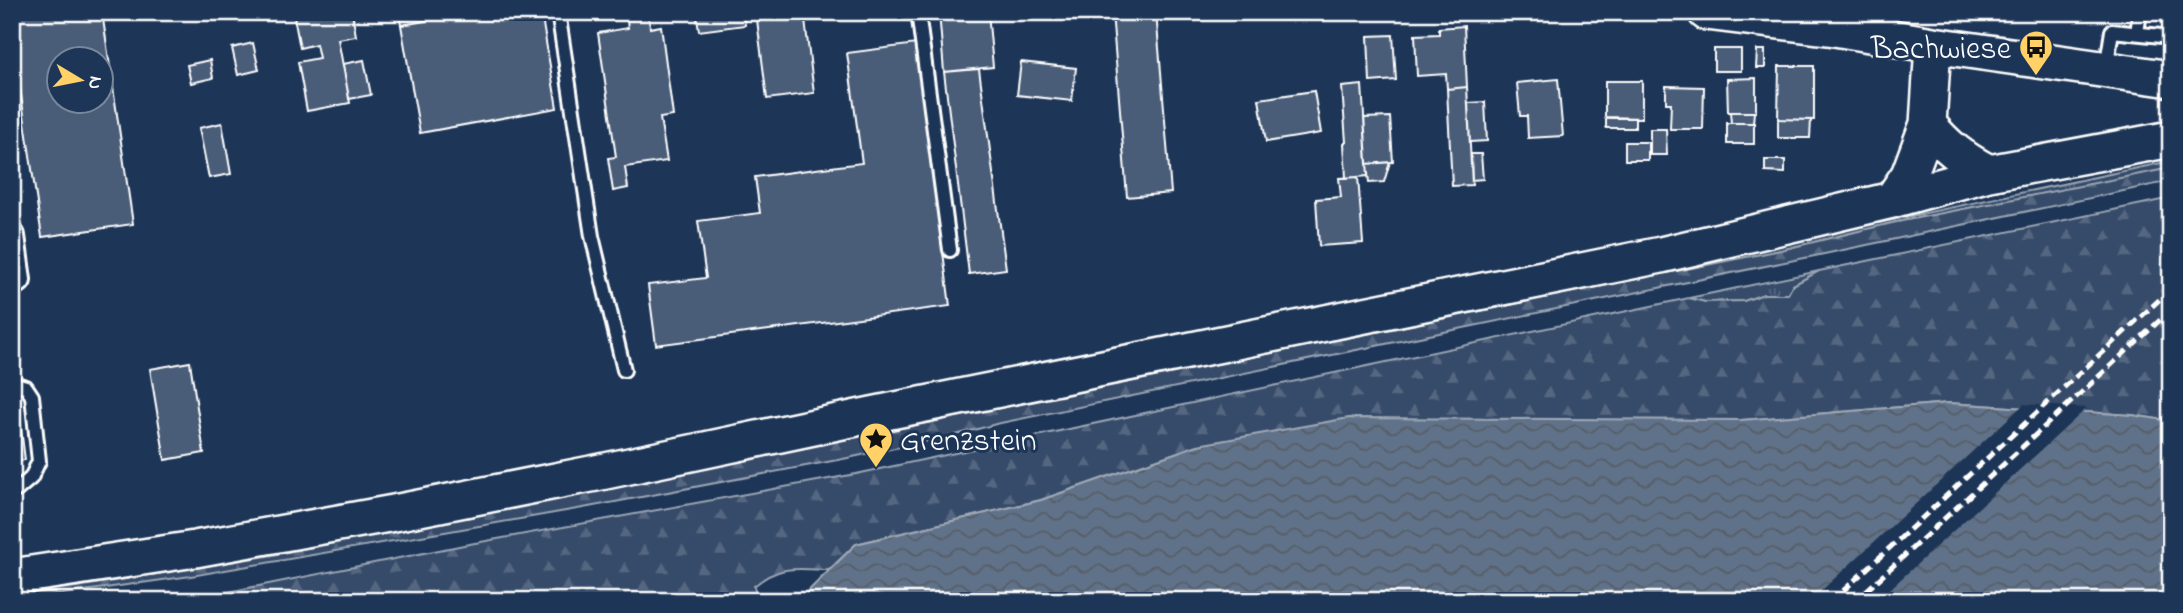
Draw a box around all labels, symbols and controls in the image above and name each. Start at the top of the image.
place label: Bachwiese [1870,27,2012,74]
bus stop icon: Bachwiese [2017,28,2055,77]
north arrow [46,46,116,116]
text: N [80,74,109,91]
place label: Grenzstein [900,419,1036,466]
place icon: Grenzstein [857,420,895,469]

